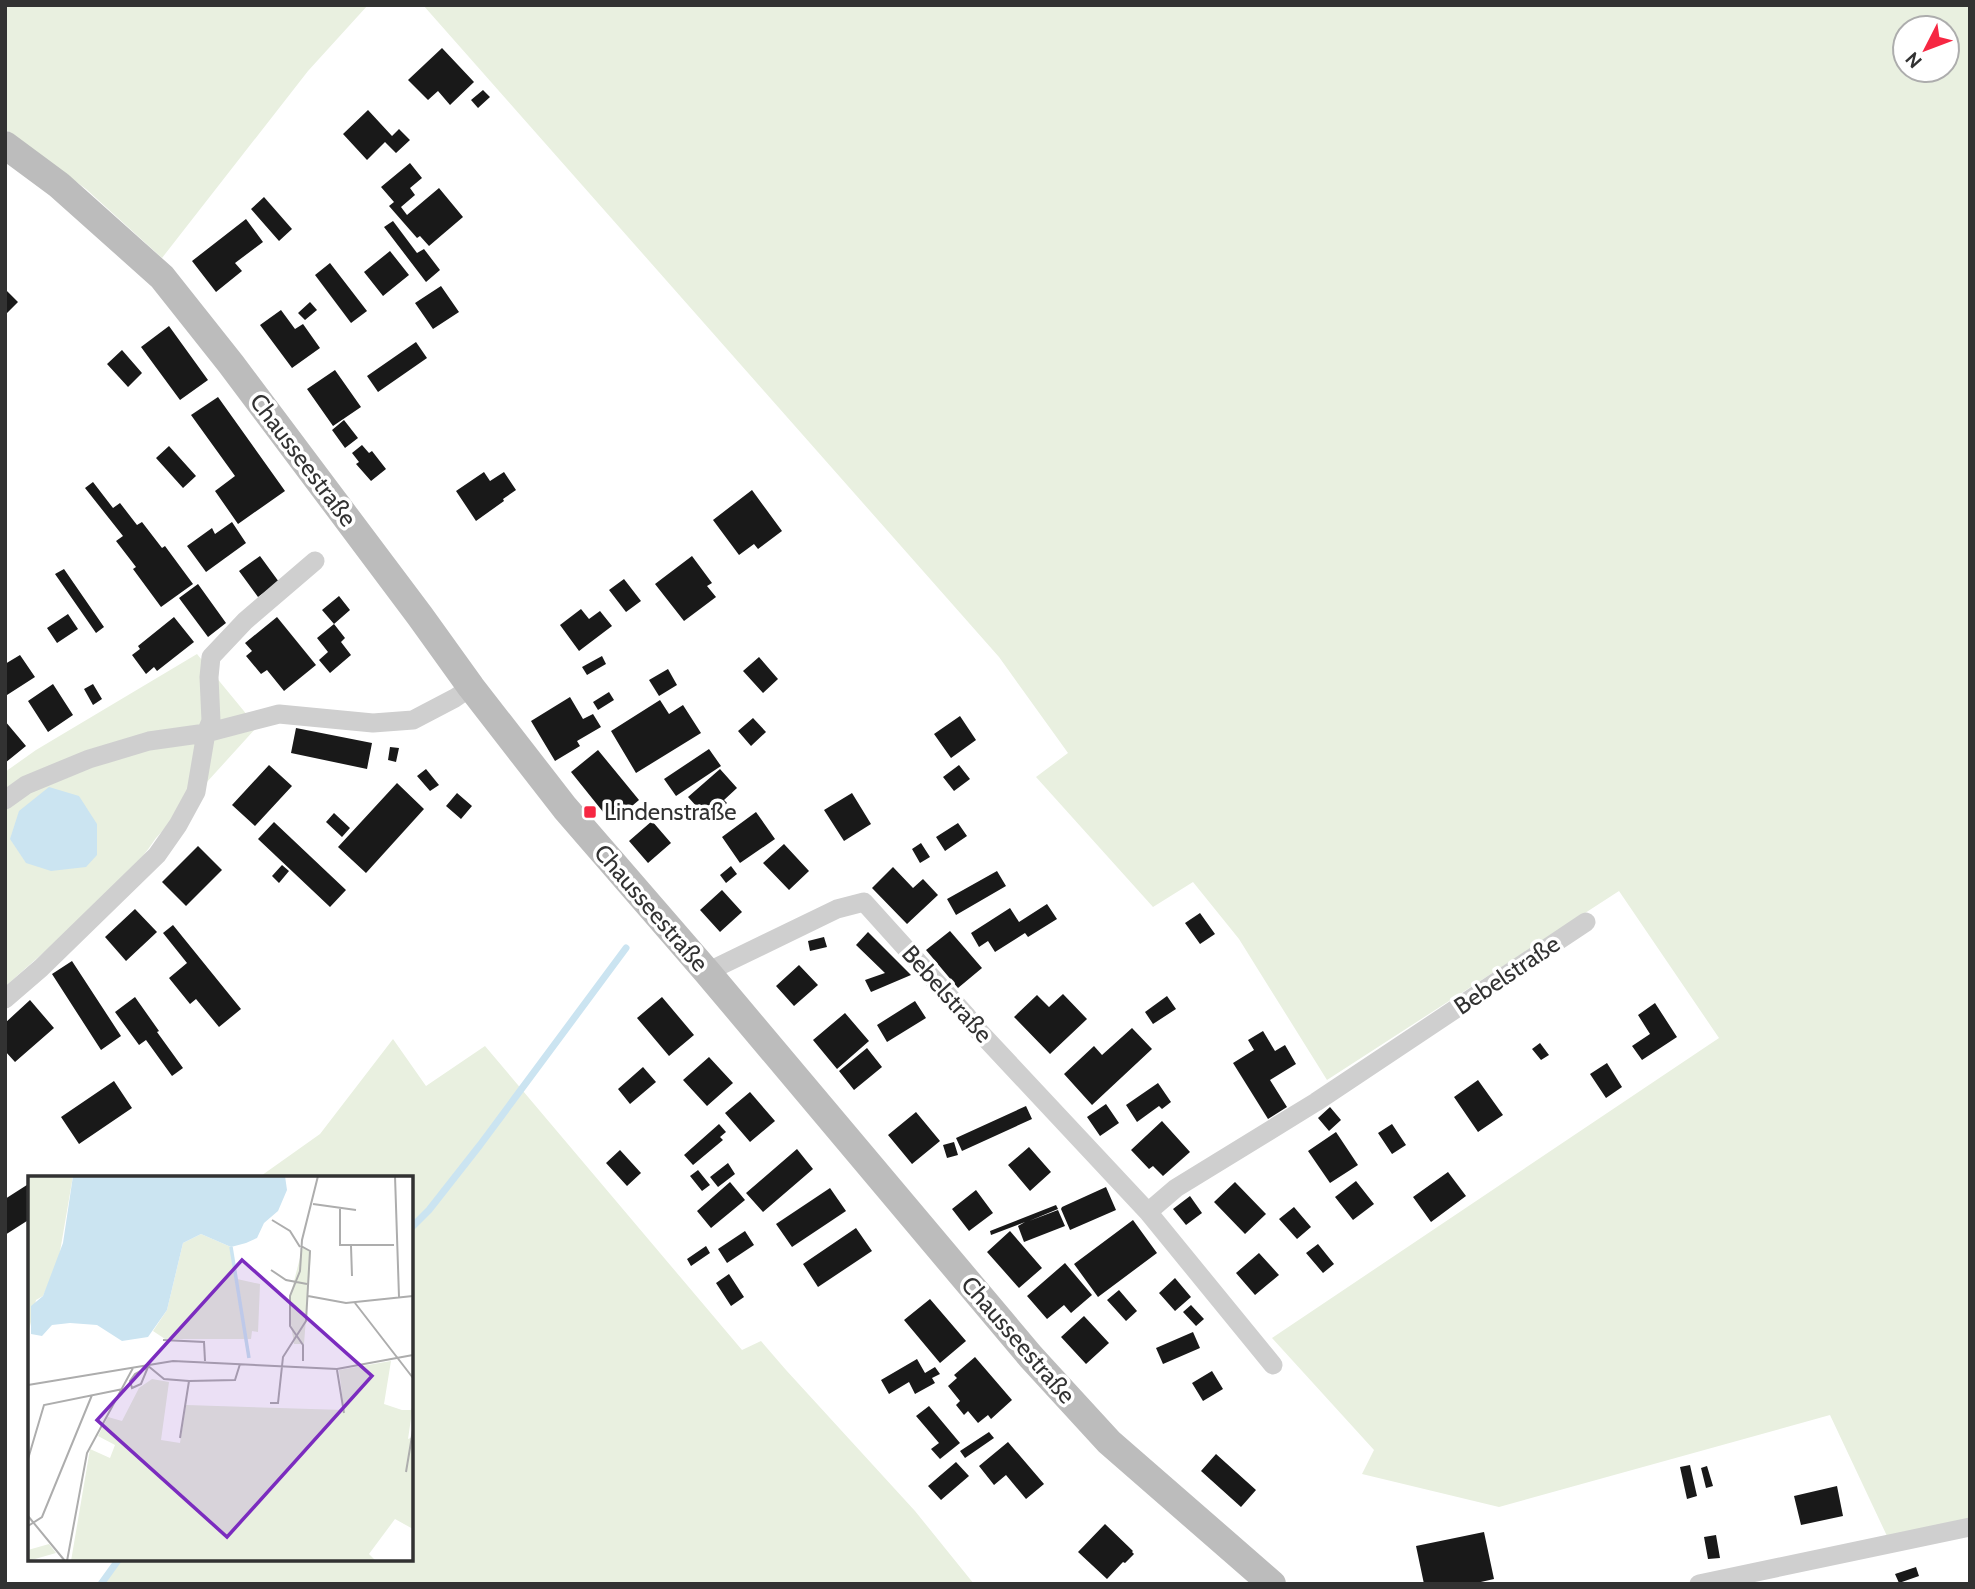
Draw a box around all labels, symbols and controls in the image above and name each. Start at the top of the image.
north arrow [1891,14,1961,84]
text: N [1901,47,1927,73]
street label: Chausseestraße [244,387,363,532]
place label: Lindenstraße [604,797,737,826]
marker: Lindenstraße [582,804,598,820]
street label: Chausseestraße [588,838,715,977]
street label: Bebelstraße [1449,929,1565,1020]
street label: Bebelstraße [896,939,999,1048]
inset map [28,1176,413,1561]
street label: Chausseestraße [955,1270,1082,1409]

